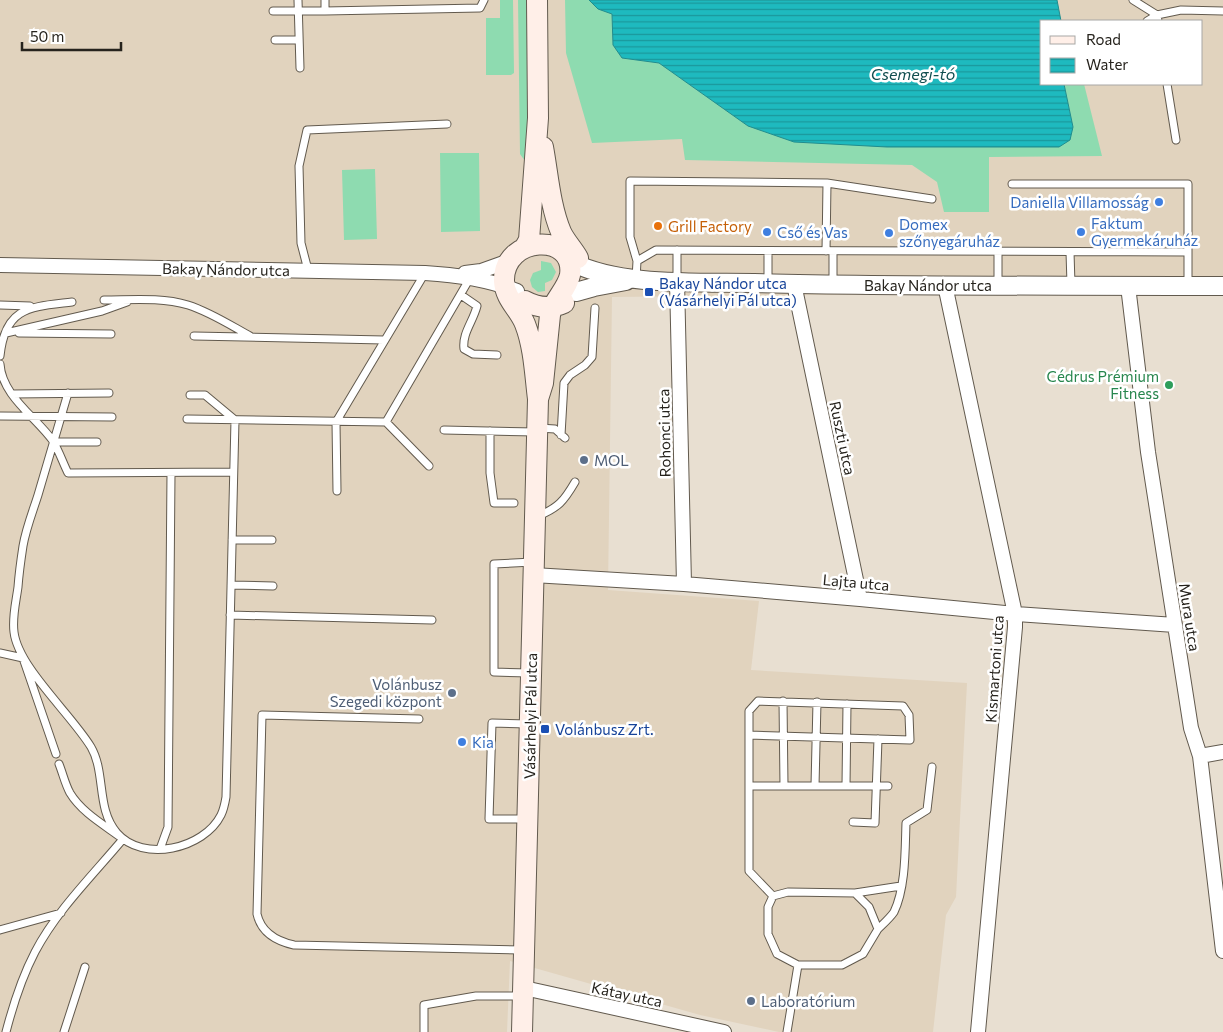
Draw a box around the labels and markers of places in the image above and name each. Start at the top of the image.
place label: Daniella Villamosság [1010,193,1149,211]
marker: Daniella Villamosság [1153,196,1165,208]
place label: Faktum Gyermekáruház [1091,214,1198,249]
place label: Domex szőnyegáruház [899,215,1000,250]
place label: Grill Factory [668,217,752,235]
marker: Grill Factory [652,220,664,232]
place label: Cső és Vas [777,223,848,241]
marker: Cső és Vas [761,226,773,238]
marker: Faktum Gyermekáruház [1075,226,1087,238]
marker: Domex szőnyegáruház [883,227,895,239]
place label: Bakay Nándor utca (Vásárhelyi Pál utca) [659,274,797,309]
marker: Bakay Nándor utca (Vásárhelyi Pál utca) [643,286,655,298]
place label: Cédrus Prémium Fitness [1047,367,1159,402]
marker: Cédrus Prémium Fitness [1163,379,1175,391]
place label: MOL [594,451,629,469]
marker: MOL [578,454,590,466]
place label: Volánbusz Szegedi központ [330,675,442,710]
marker: Volánbusz Szegedi központ [446,687,458,699]
place label: Volánbusz Zrt. [555,720,654,738]
marker: Volánbusz Zrt. [539,723,551,735]
place label: Kia [472,733,494,751]
marker: Kia [456,736,468,748]
place label: Laboratórium [761,992,855,1010]
marker: Laboratórium [745,995,757,1007]

